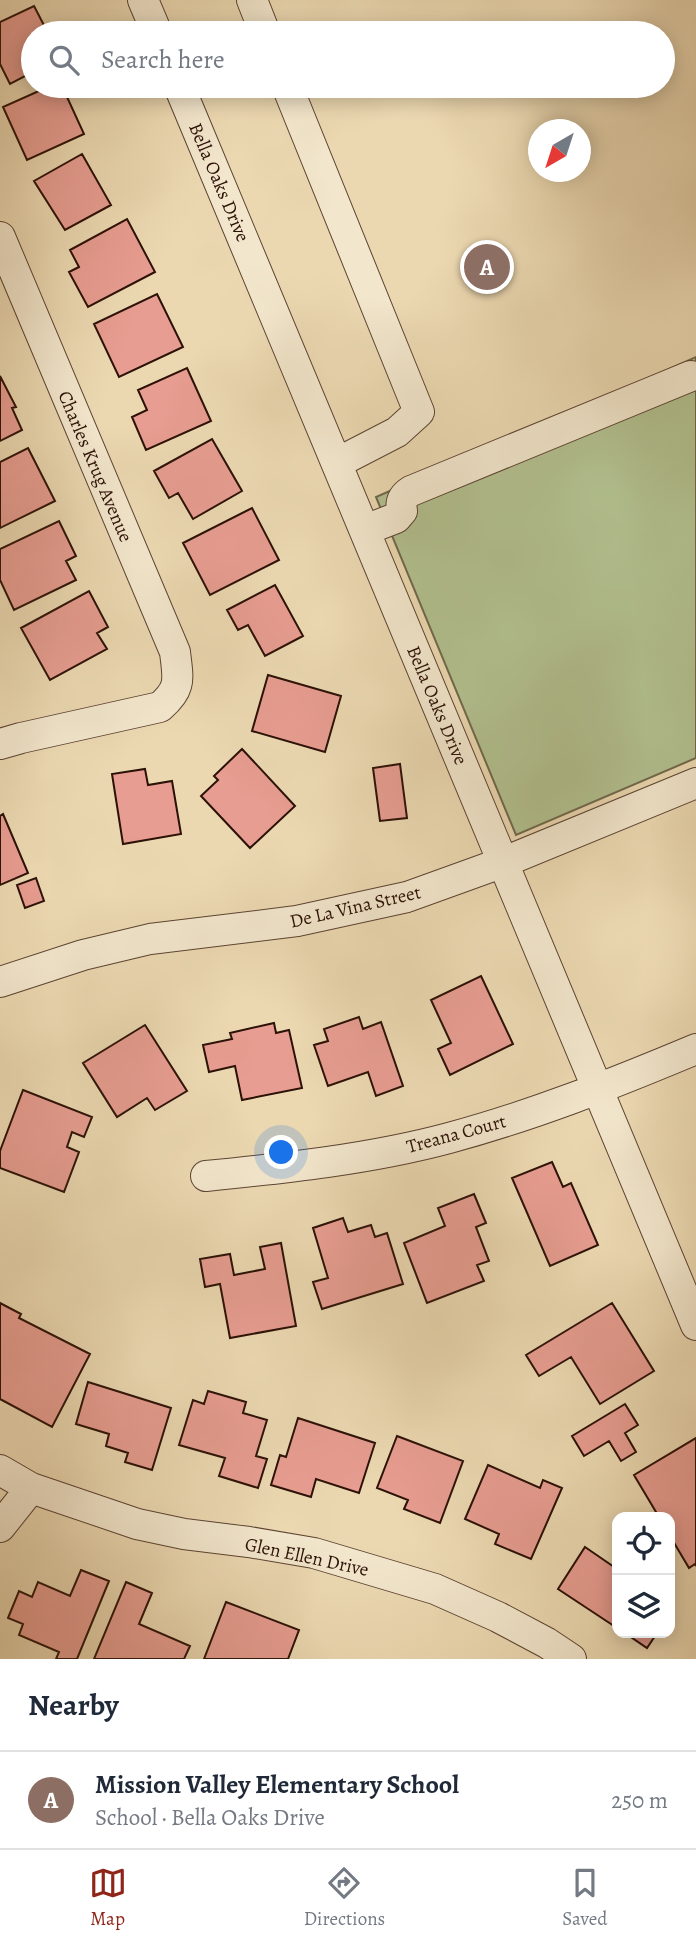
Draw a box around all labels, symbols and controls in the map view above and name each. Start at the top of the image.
search box [21,21,675,98]
icon: search [45,41,83,79]
text: Search here [101,42,225,77]
street label: Bella Oaks Drive [182,119,256,246]
north arrow [528,119,591,182]
pin: A [464,241,510,293]
street label: Charles Krug Avenue [51,387,139,546]
street label: Bella Oaks Drive [400,642,474,769]
street label: De La Vina Street [287,879,423,935]
street label: Treana Court [404,1108,509,1160]
your location [264,1135,298,1169]
map controls [612,1512,675,1638]
button: locate [612,1512,675,1575]
street label: Glen Ellen Drive [243,1531,371,1583]
button: layers [612,1575,675,1638]
text: Nearby [28,1685,119,1725]
text: Mission Valley Elementary School [95,1767,459,1802]
text: A [44,1785,58,1816]
text: 250 m [611,1785,668,1816]
text: School · Bella Oaks Drive [95,1802,325,1833]
tab: Map [89,1864,127,1932]
tab: Directions [304,1864,385,1932]
tab: Saved [562,1864,607,1932]

